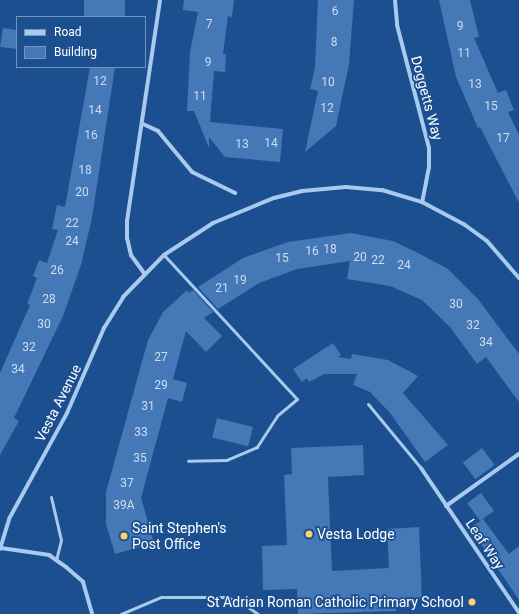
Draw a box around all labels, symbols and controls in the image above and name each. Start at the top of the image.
house number: 6 [332,5,338,19]
legend [16,16,146,68]
house number: 7 [206,18,212,32]
house number: 9 [457,20,463,34]
text: Road [54,25,82,39]
house number: 8 [331,36,337,50]
text: Building [54,45,97,59]
house number: 11 [457,47,471,61]
street label: Doggetts Way [408,54,446,142]
house number: 9 [205,56,211,70]
house number: 12 [93,75,107,89]
house number: 10 [321,76,335,90]
house number: 13 [468,78,482,92]
house number: 11 [193,90,207,104]
house number: 15 [484,100,498,114]
house number: 12 [320,102,334,116]
house number: 14 [88,104,102,118]
house number: 16 [84,129,98,143]
house number: 17 [496,132,510,146]
house number: 14 [264,137,278,151]
house number: 13 [235,138,249,152]
house number: 18 [78,164,92,178]
house number: 20 [75,186,89,200]
house number: 22 [65,217,79,231]
house number: 24 [65,235,79,249]
house number: 18 [323,243,337,257]
house number: 16 [305,245,319,259]
house number: 20 [353,251,367,265]
house number: 15 [275,252,289,266]
house number: 22 [371,254,385,268]
house number: 24 [397,259,411,273]
house number: 26 [50,264,64,278]
house number: 19 [233,274,247,288]
house number: 21 [215,282,229,296]
house number: 28 [42,293,56,307]
house number: 30 [449,298,463,312]
house number: 30 [37,318,51,332]
house number: 32 [466,319,480,333]
house number: 34 [479,336,493,350]
house number: 32 [22,341,36,355]
house number: 27 [154,351,168,365]
street label: Vesta Avenue [31,361,85,445]
house number: 34 [11,363,25,377]
house number: 29 [154,379,168,393]
house number: 31 [141,400,155,414]
house number: 33 [134,426,148,440]
house number: 35 [133,452,147,466]
house number: 37 [120,477,134,491]
house number: 39A [113,499,135,513]
street label: Leaf Way [462,516,508,572]
place label: Saint Stephen's Post Office [132,520,227,552]
place label: Vesta Lodge [317,526,395,542]
marker: Vesta Lodge [304,529,314,539]
marker: Saint Stephen's Post Office [119,531,129,541]
place label: St Adrian Roman Catholic Primary School [207,594,464,610]
marker: St Adrian Roman Catholic Primary School [467,597,477,607]

